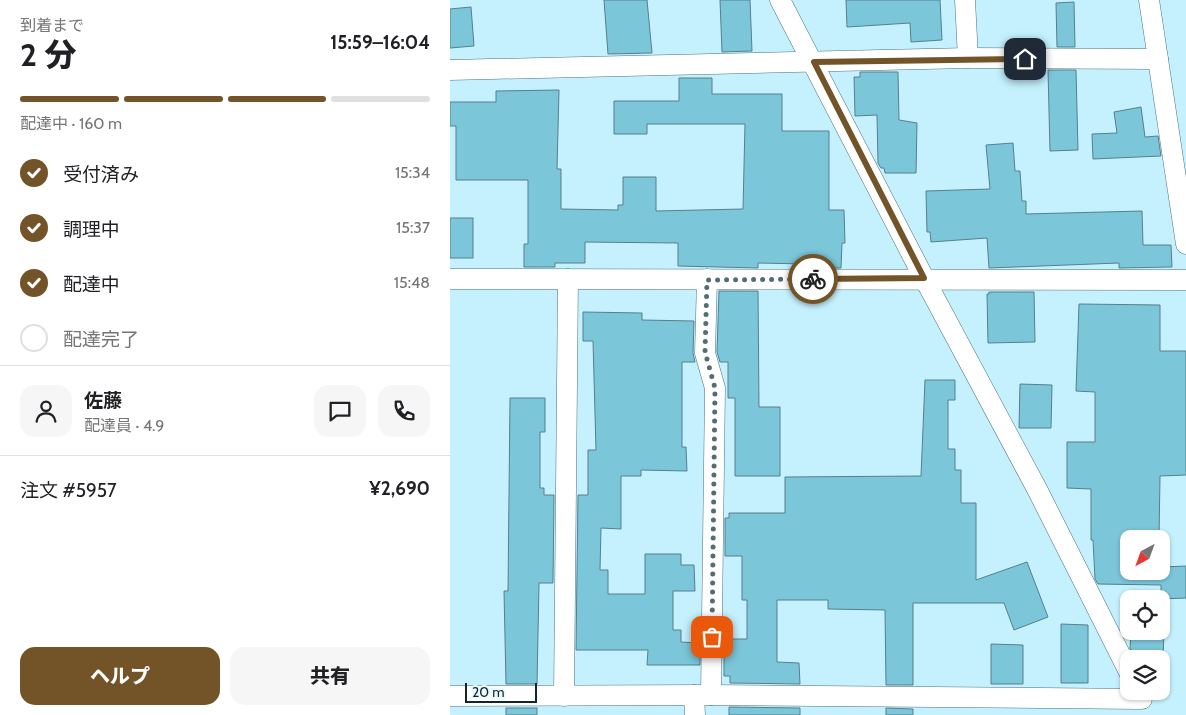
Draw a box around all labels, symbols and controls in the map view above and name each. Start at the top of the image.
text: 到着まで [20,16,84,35]
text: 15:59–16:04 [330,31,430,54]
text: 2 分 [20,35,76,74]
pin [1004,38,1046,80]
icon: home [1011,45,1039,73]
text: 配達中 · 160 m [20,114,122,133]
icon: check [20,159,48,187]
text: 受付済み [63,163,139,186]
text: 15:34 [395,163,430,182]
icon: check [20,214,48,242]
text: 調理中 [63,218,120,241]
text: 15:37 [396,218,430,237]
courier [788,254,838,304]
icon: bike [799,265,827,293]
icon: check [20,269,48,297]
text: 配達中 [63,273,120,296]
text: 15:48 [394,273,430,292]
text: 配達完了 [63,328,139,351]
button: person [20,385,72,437]
button: chat [314,385,366,437]
button: phone [378,385,430,437]
text: 佐藤 [84,389,122,412]
text: 配達員 · 4.9 [84,416,164,435]
text: ¥2,690 [369,477,430,500]
text: 注文 #5957 [20,479,117,502]
north arrow [1120,530,1170,580]
map controls [1120,530,1170,700]
button: locate [1120,590,1170,640]
pin [691,616,733,658]
icon: bag [698,623,726,651]
button: ヘルプ [20,647,220,705]
button: 共有 [230,647,430,705]
button: layers [1120,650,1170,700]
scale bar [465,680,538,703]
text: 20 m [472,683,505,701]

